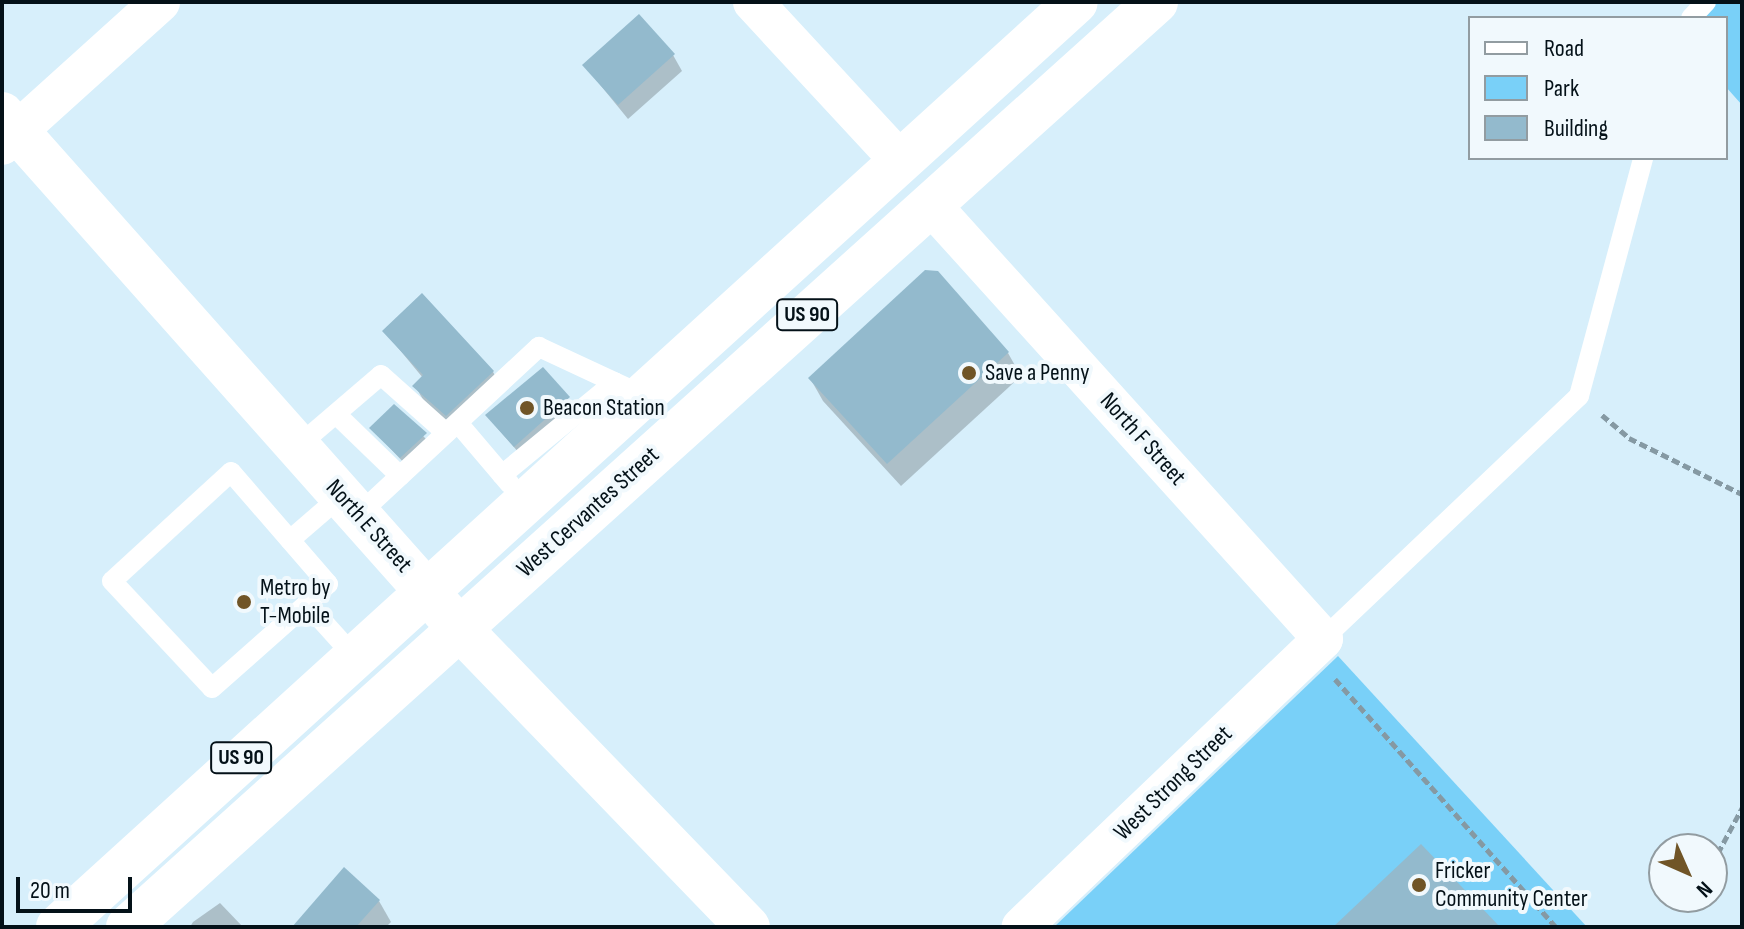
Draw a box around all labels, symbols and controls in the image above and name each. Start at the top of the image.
legend [1468,16,1728,160]
text: Road [1544,34,1584,63]
text: Park [1544,74,1579,103]
text: Building [1544,114,1608,143]
road number: US 90 [775,297,839,333]
place label: Save a Penny [985,359,1089,387]
marker: Save a Penny [960,364,978,382]
street label: North F Street [1094,387,1192,491]
place label: Beacon Station [543,394,665,422]
marker: Beacon Station [518,399,536,417]
street label: West Cervantes Street [511,441,665,583]
street label: North E Street [320,474,418,578]
place label: Metro by T-Mobile [260,574,330,630]
marker: Metro by T-Mobile [235,593,253,611]
street label: West Strong Street [1108,720,1238,846]
road number: US 90 [209,740,273,776]
north arrow [1648,833,1728,913]
place label: Fricker Community Center [1435,857,1588,913]
scale bar [20,861,136,911]
text: N [1690,875,1718,903]
text: 20 m [30,876,70,905]
marker: Fricker Community Center [1410,876,1428,894]

